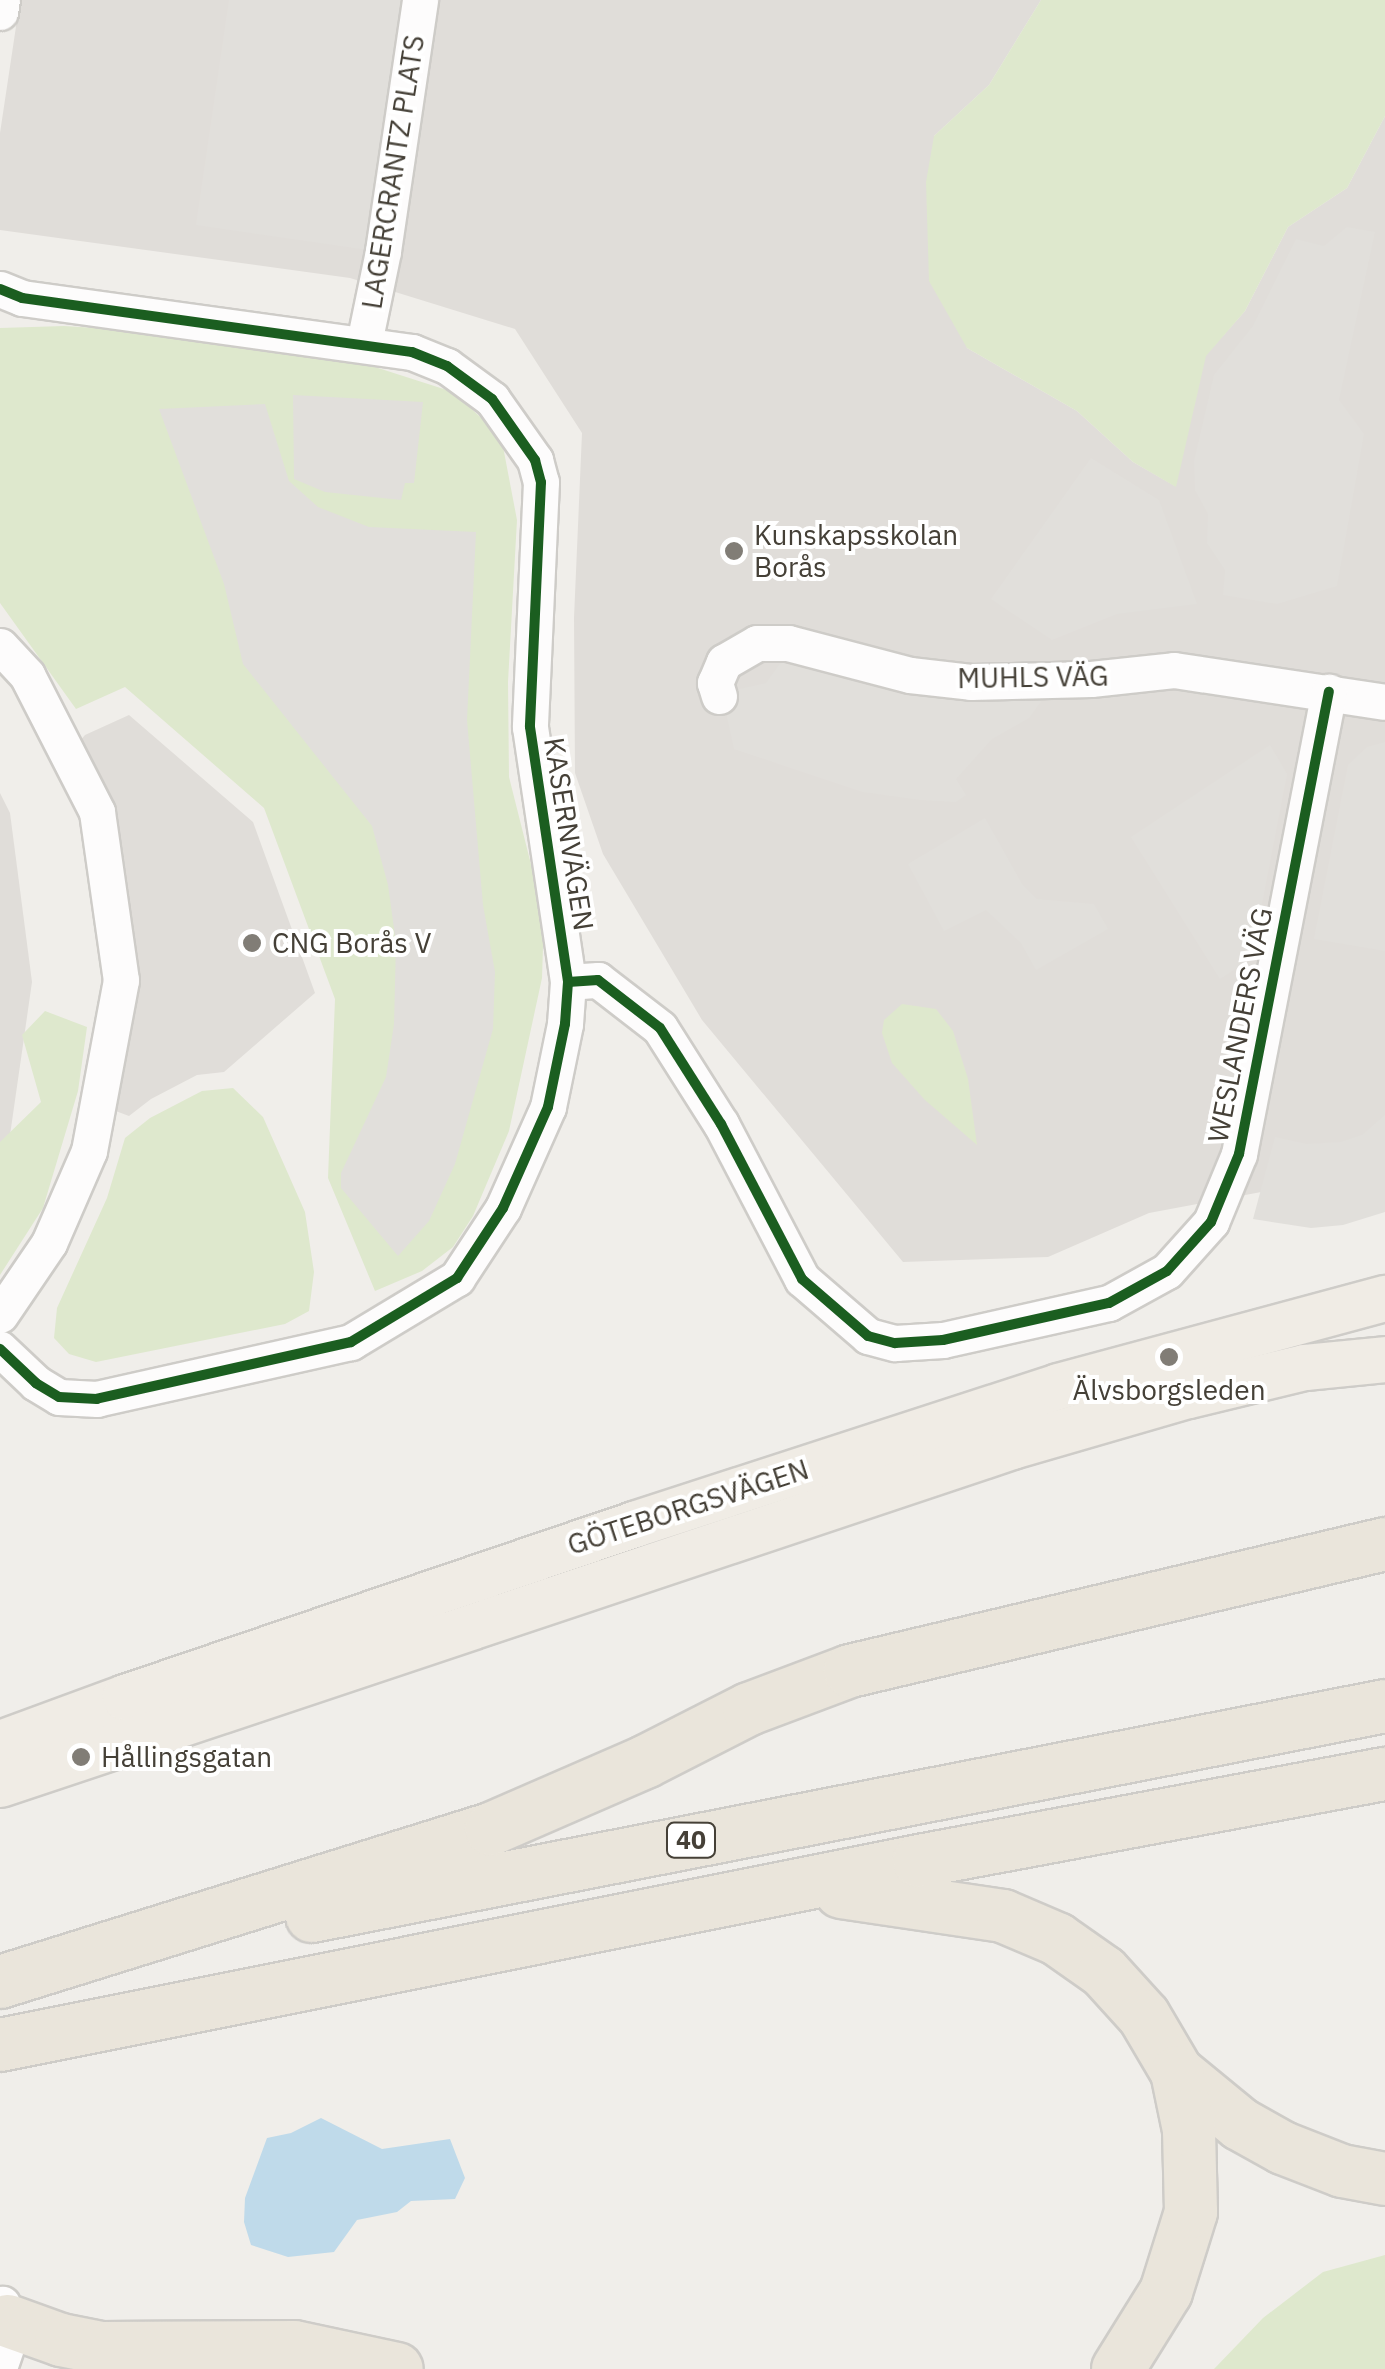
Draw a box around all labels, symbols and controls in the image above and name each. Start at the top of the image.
street label: LAGERCRANTZ PLATS [355,33,431,311]
place label: Kunskapsskolan Borås [754,518,958,584]
marker: Kunskapsskolan Borås [723,540,745,562]
street label: MUHLS VÄG [957,659,1109,695]
street label: KASERNVÄGEN [537,735,601,933]
street label: WESLANDERS VÄG [1201,905,1279,1145]
place label: CNG Borås V [272,926,432,960]
marker: CNG Borås V [241,932,263,954]
marker: Älvsborgsleden [1158,1346,1180,1368]
place label: Älvsborgsleden [1072,1373,1266,1407]
street label: GÖTEBORGSVÄGEN [563,1452,813,1562]
place label: Hållingsgatan [101,1740,272,1774]
marker: Hållingsgatan [70,1746,92,1768]
road number: 40 [666,1820,716,1860]

